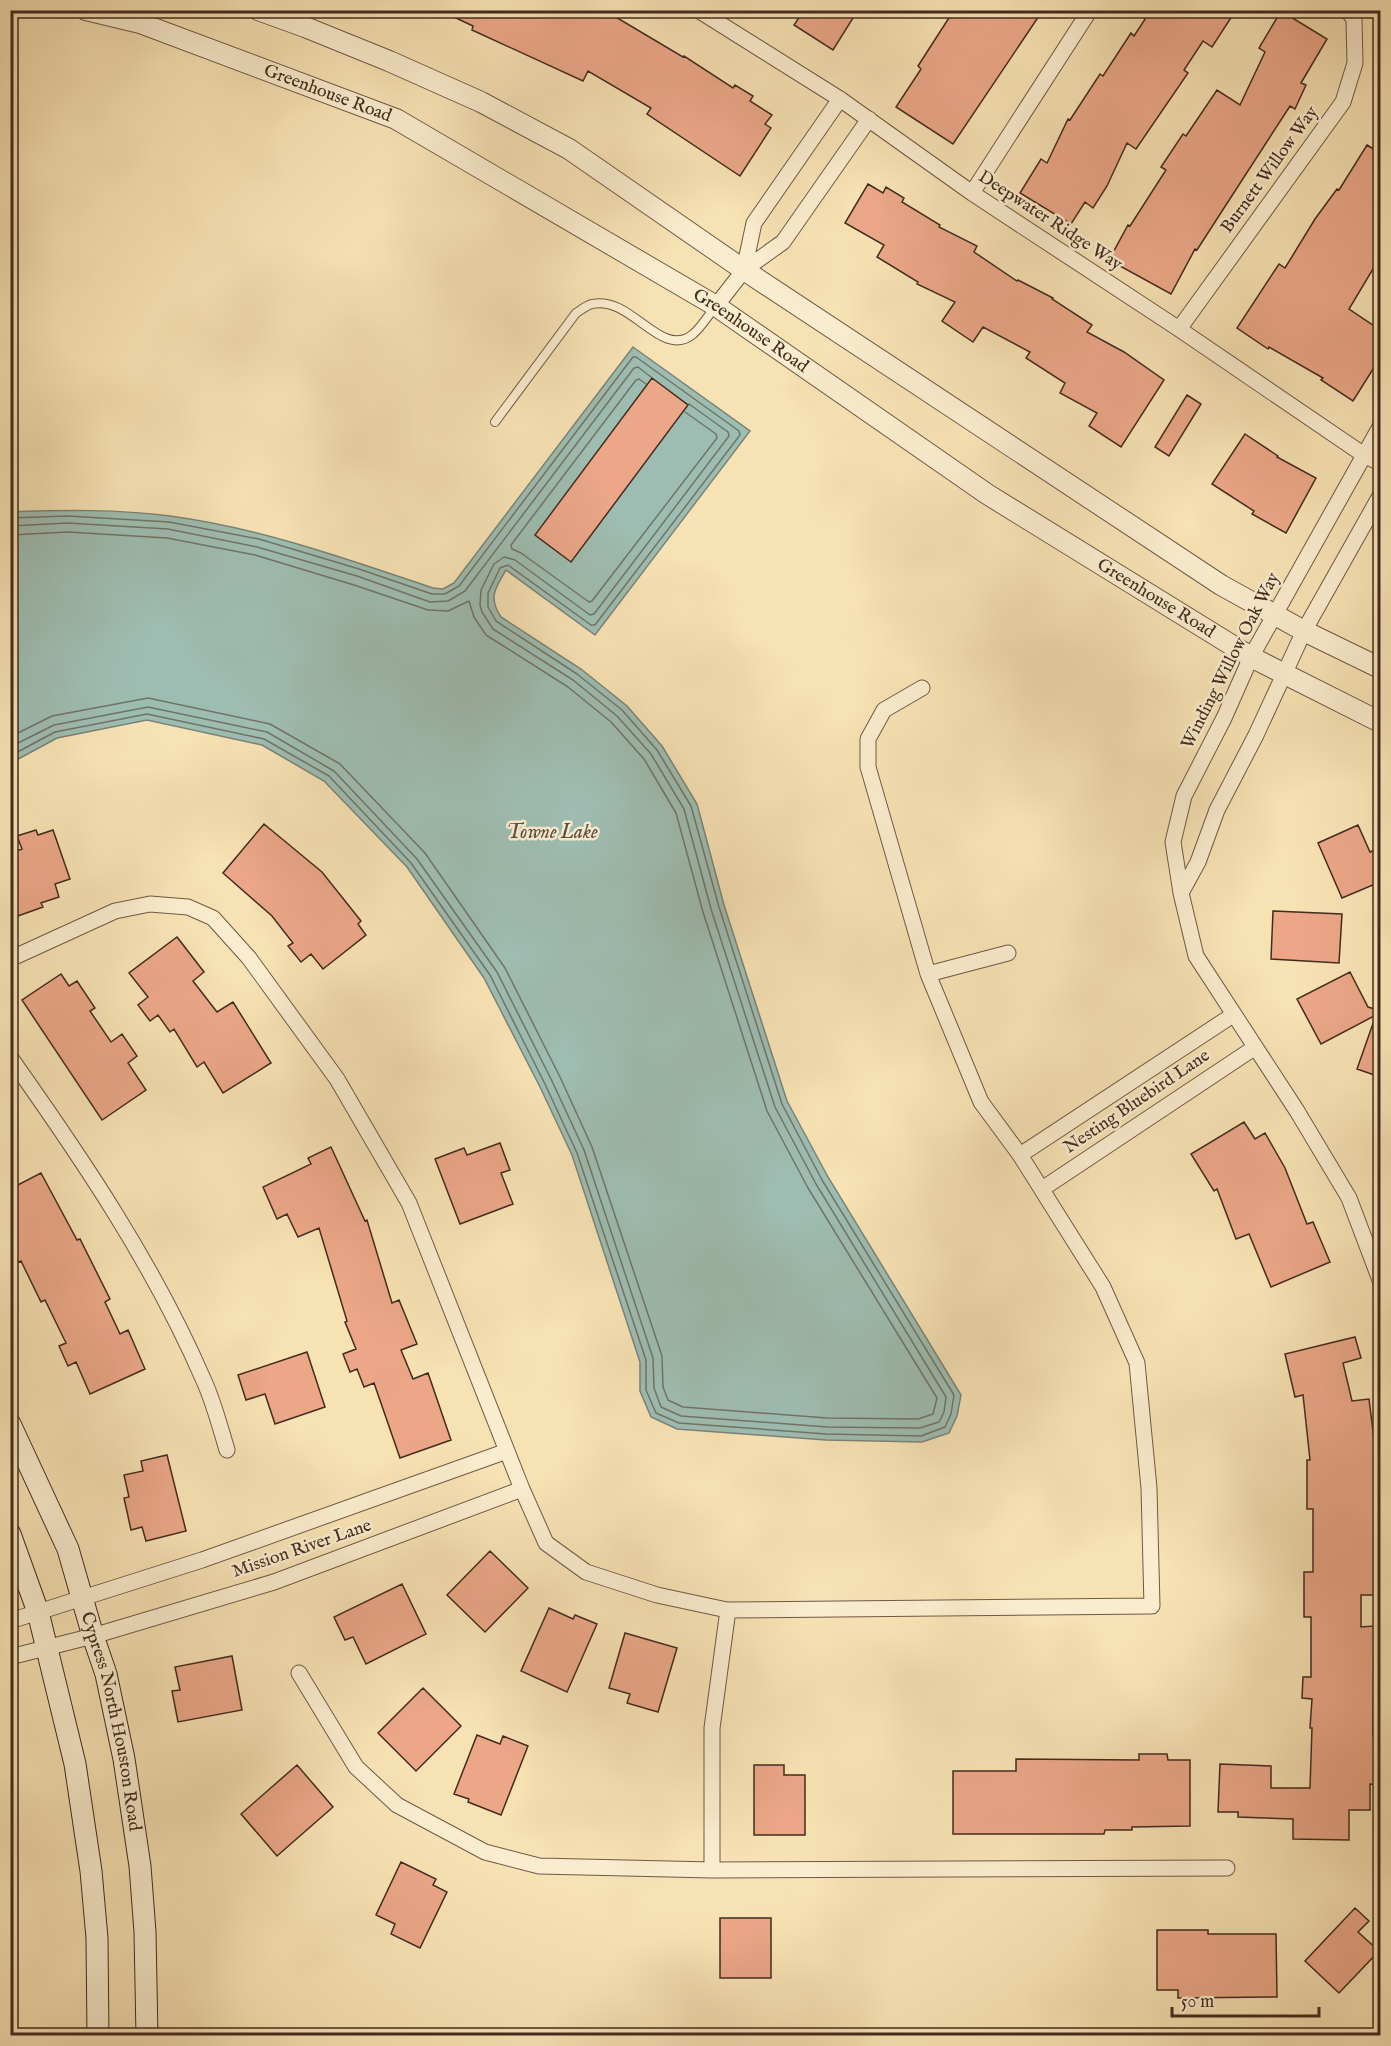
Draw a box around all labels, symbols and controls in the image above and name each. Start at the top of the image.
street label: Greenhouse Road [261,59,395,128]
street label: Burnett Willow Way [1216,102,1324,238]
street label: Deepwater Ridge Way [974,166,1127,276]
street label: Greenhouse Road [689,283,813,378]
street label: Greenhouse Road [1093,553,1220,644]
street label: Winding Willow Oak Way [1176,569,1286,753]
water label: Towne Lake [506,820,598,845]
street label: Nesting Bluebird Lane [1060,1045,1214,1159]
street label: Mission River Lane [229,1514,375,1584]
street label: Cypress North Houston Road [75,1609,146,1833]
scale bar [1172,1980,1319,2018]
text: 50 m [1181,1991,1214,2014]

